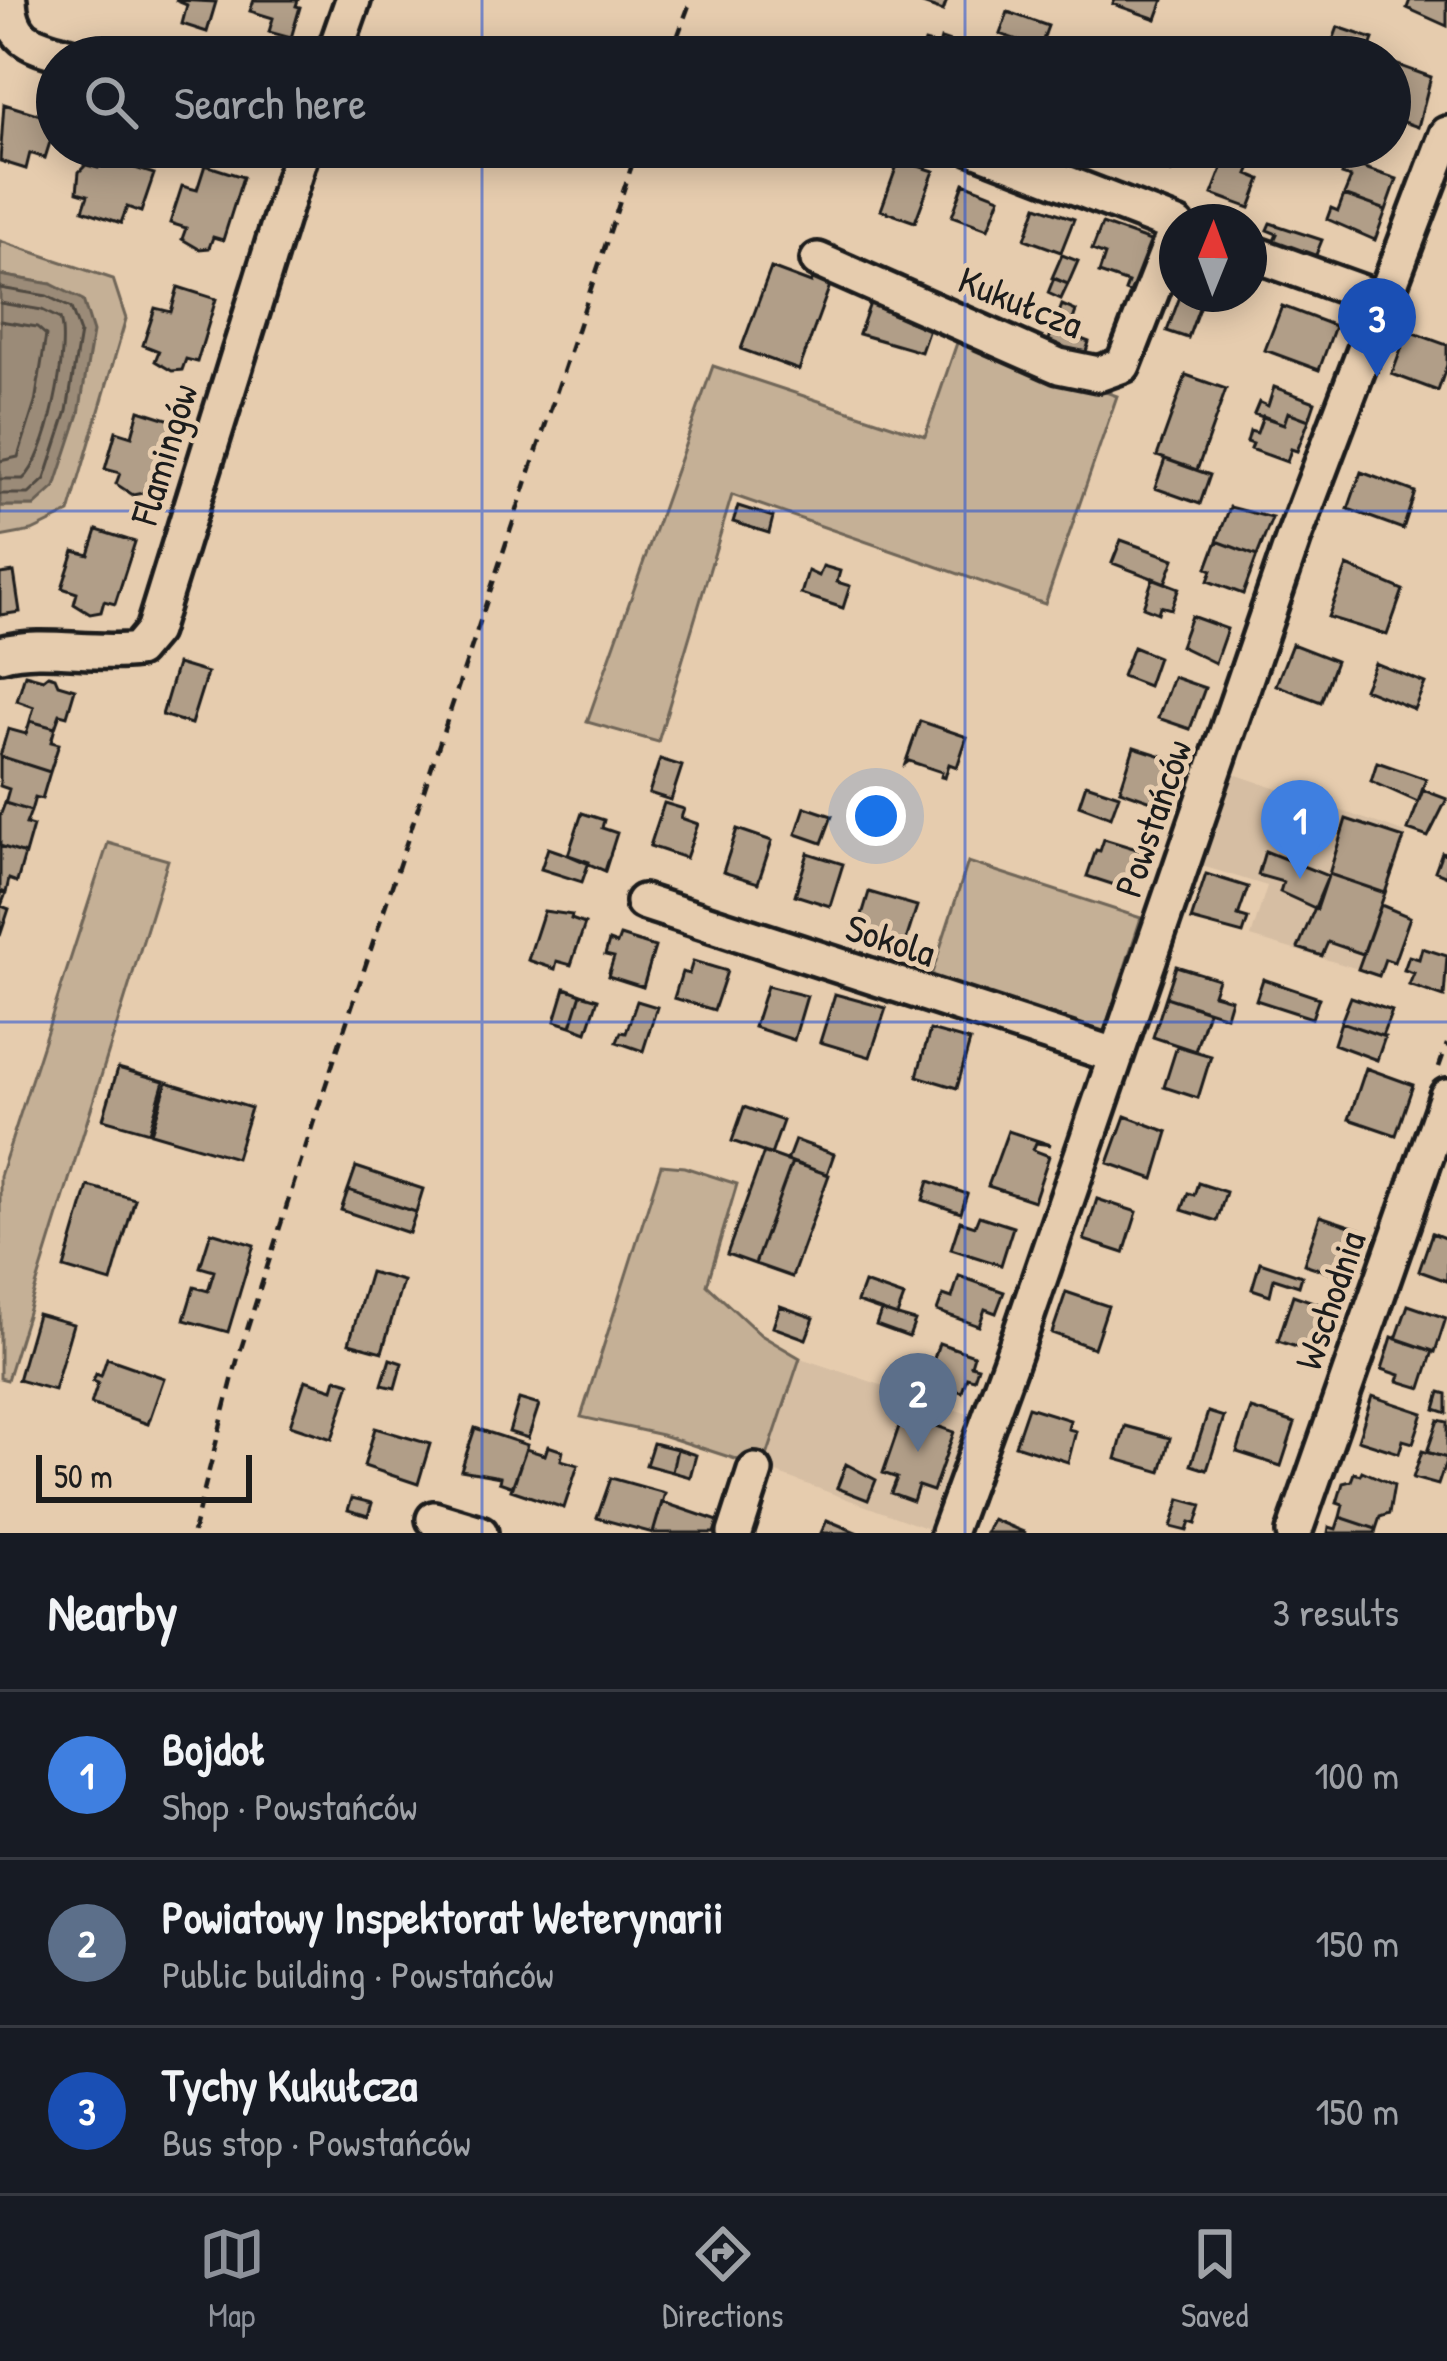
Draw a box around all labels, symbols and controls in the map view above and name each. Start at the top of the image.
search box [36,36,1411,168]
icon: search [78,69,144,135]
text: Search here [174,72,366,133]
north arrow [1159,204,1267,312]
street label: Kukułcza [951,252,1091,350]
pin: 3 [1338,278,1416,377]
street label: Flamingów [116,377,209,532]
street label: Powstańców [1100,732,1204,904]
pin: 1 [1261,780,1339,879]
your location [846,786,906,846]
street label: Sokola [839,900,943,978]
street label: Wschodnia [1281,1224,1377,1376]
pin: 2 [879,1353,957,1452]
scale bar [36,1449,252,1502]
text: 50 m [54,1454,113,1498]
text: Nearby [48,1577,178,1646]
text: 3 results [1273,1585,1399,1638]
text: Bojdoł [162,1718,266,1779]
text: 1 [80,1748,94,1801]
text: 100 m [1314,1748,1399,1801]
text: Shop · Powstańców [162,1779,417,1832]
text: Powiatowy Inspektorat Weterynarii [162,1886,724,1947]
text: 2 [78,1916,96,1969]
text: 150 m [1315,1916,1399,1969]
text: Public building · Powstańców [162,1947,554,2000]
text: Tychy Kukułcza [162,2054,418,2115]
text: 3 [78,2084,96,2137]
text: 150 m [1315,2084,1399,2137]
text: Bus stop · Powstańców [162,2115,471,2168]
tab: Map [199,2221,265,2337]
tab: Directions [662,2221,784,2337]
tab: Saved [1181,2221,1248,2337]

